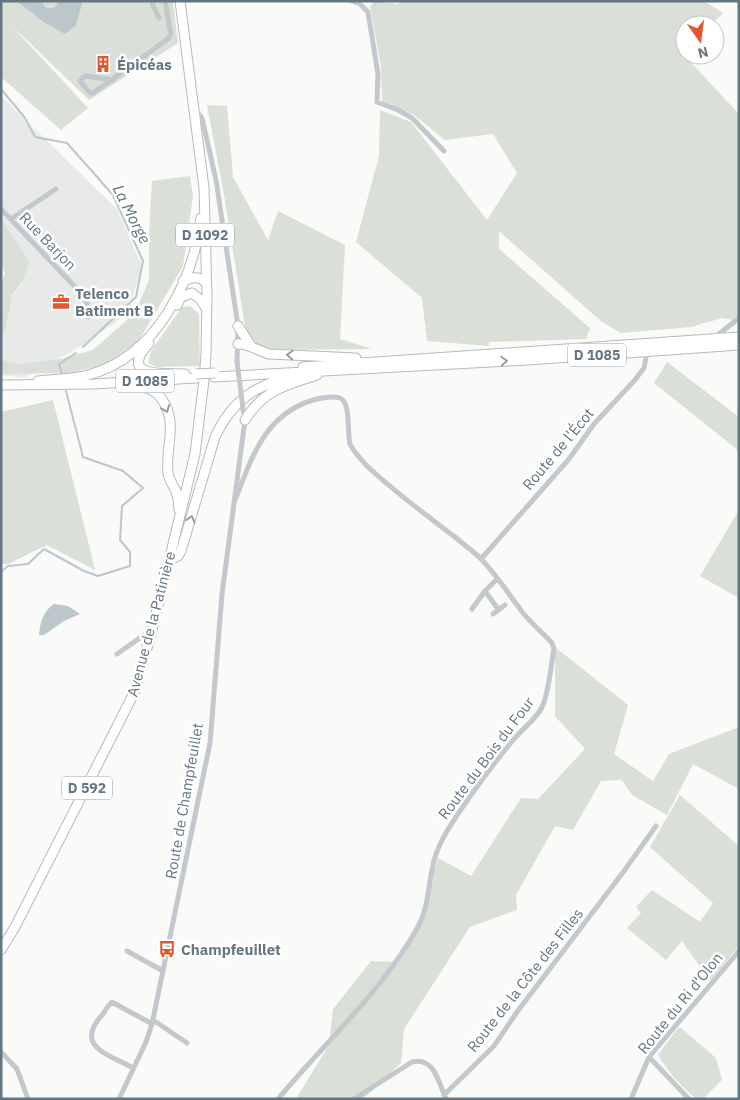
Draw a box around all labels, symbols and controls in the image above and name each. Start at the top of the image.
north arrow [675,15,725,65]
text: N [696,43,710,63]
building icon: Épicéas [93,54,113,74]
place label: Épicéas [117,55,172,74]
water label: La Morge [109,181,155,247]
street label: Rue Barjon [16,208,80,274]
road number: D 1092 [176,224,234,246]
place label: Telenco Batiment B [75,284,154,320]
office icon: Telenco Batiment B [51,292,71,312]
road number: D 1085 [568,344,626,366]
one-way arrow [285,349,293,360]
one-way arrow [500,356,508,367]
road number: D 1085 [116,370,174,392]
one-way arrow [160,404,171,413]
street label: Route de l'Écot [518,404,598,494]
one-way arrow [185,515,195,523]
street label: Avenue de la Patinière [122,549,180,699]
street label: Route du Bois du Four [434,693,538,823]
street label: Route de Champfeuillet [161,721,207,881]
road number: D 592 [62,776,112,800]
street label: Route de la Côte des Filles [463,904,587,1056]
bus stop icon: Champfeuillet [157,939,177,959]
place label: Champfeuillet [181,940,281,959]
street label: Route du Ri d'Olon [633,949,727,1057]

